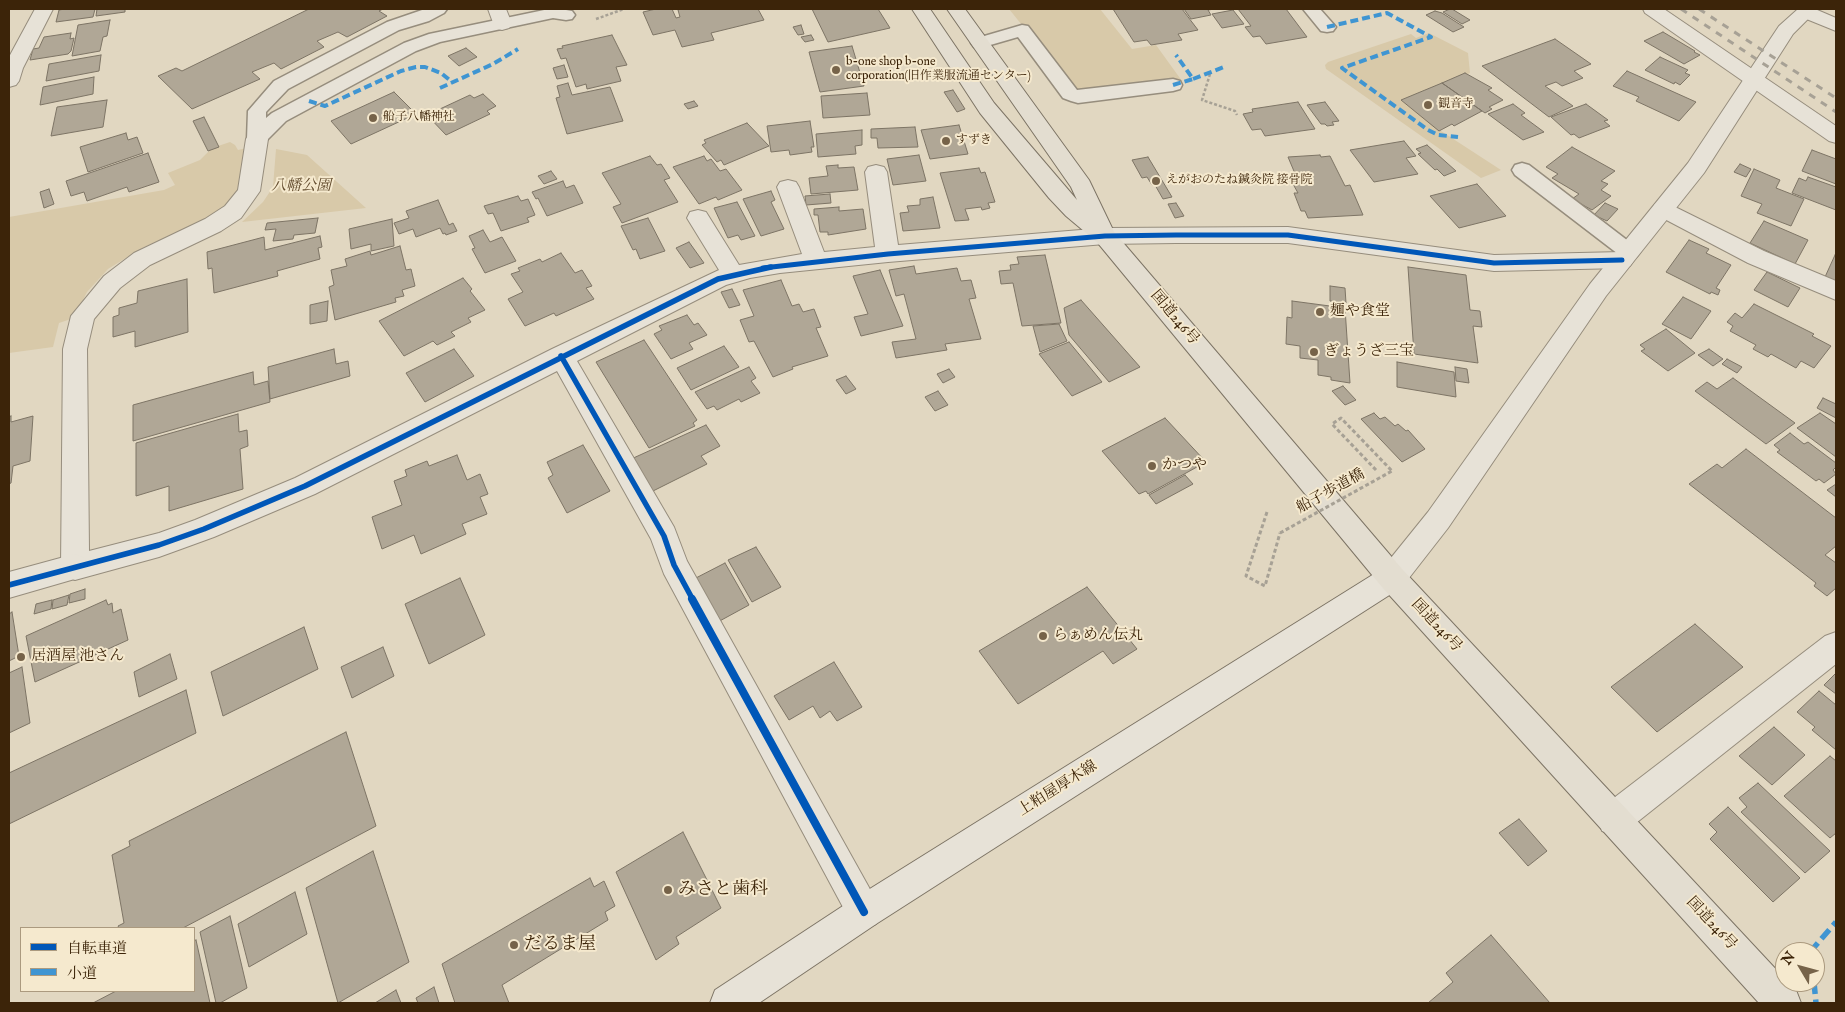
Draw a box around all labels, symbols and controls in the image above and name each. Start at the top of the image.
place label: b-one shop b-one corporation(旧作業服流通センター) [846,56,1031,84]
marker: b-one shop b-one corporation(旧作業服流通センター) [830,64,842,76]
place label: 観音寺 [1438,98,1474,112]
marker: 観音寺 [1422,99,1434,111]
place label: 船子八幡神社 [383,111,455,125]
marker: 船子八幡神社 [367,112,379,124]
place label: すずき [956,134,992,148]
marker: すずき [940,135,952,147]
place label: えがおのたね鍼灸院 接骨院 [1166,174,1313,188]
marker: えがおのたね鍼灸院 接骨院 [1150,175,1162,187]
park label: 八幡公園 [271,178,331,196]
street label: 国道246号 [1146,287,1202,349]
place label: 麺や食堂 [1330,303,1390,321]
marker: 麺や食堂 [1314,306,1326,318]
place label: ぎょうざ三宝 [1324,343,1414,361]
marker: ぎょうざ三宝 [1308,346,1320,358]
place label: かつや [1162,457,1207,475]
marker: かつや [1146,460,1158,472]
street label: 船子歩道橋 [1294,466,1368,518]
street label: 国道246号 [1407,596,1465,656]
place label: らぁめん伝丸 [1053,627,1143,645]
marker: らぁめん伝丸 [1037,630,1049,642]
place label: 居酒屋 池さん [31,648,124,666]
marker: 居酒屋 池さん [15,651,27,663]
street label: 上粕屋厚木線 [1015,758,1101,820]
place label: みさと歯科 [678,879,768,901]
marker: みさと歯科 [662,884,674,896]
street label: 国道246号 [1682,894,1740,954]
legend [20,927,195,992]
place label: だるま屋 [524,934,596,956]
text: 自転車道 [67,939,127,958]
marker: だるま屋 [508,939,520,951]
north arrow [1775,942,1825,992]
text: N [1778,948,1800,969]
text: 小道 [67,964,97,983]

